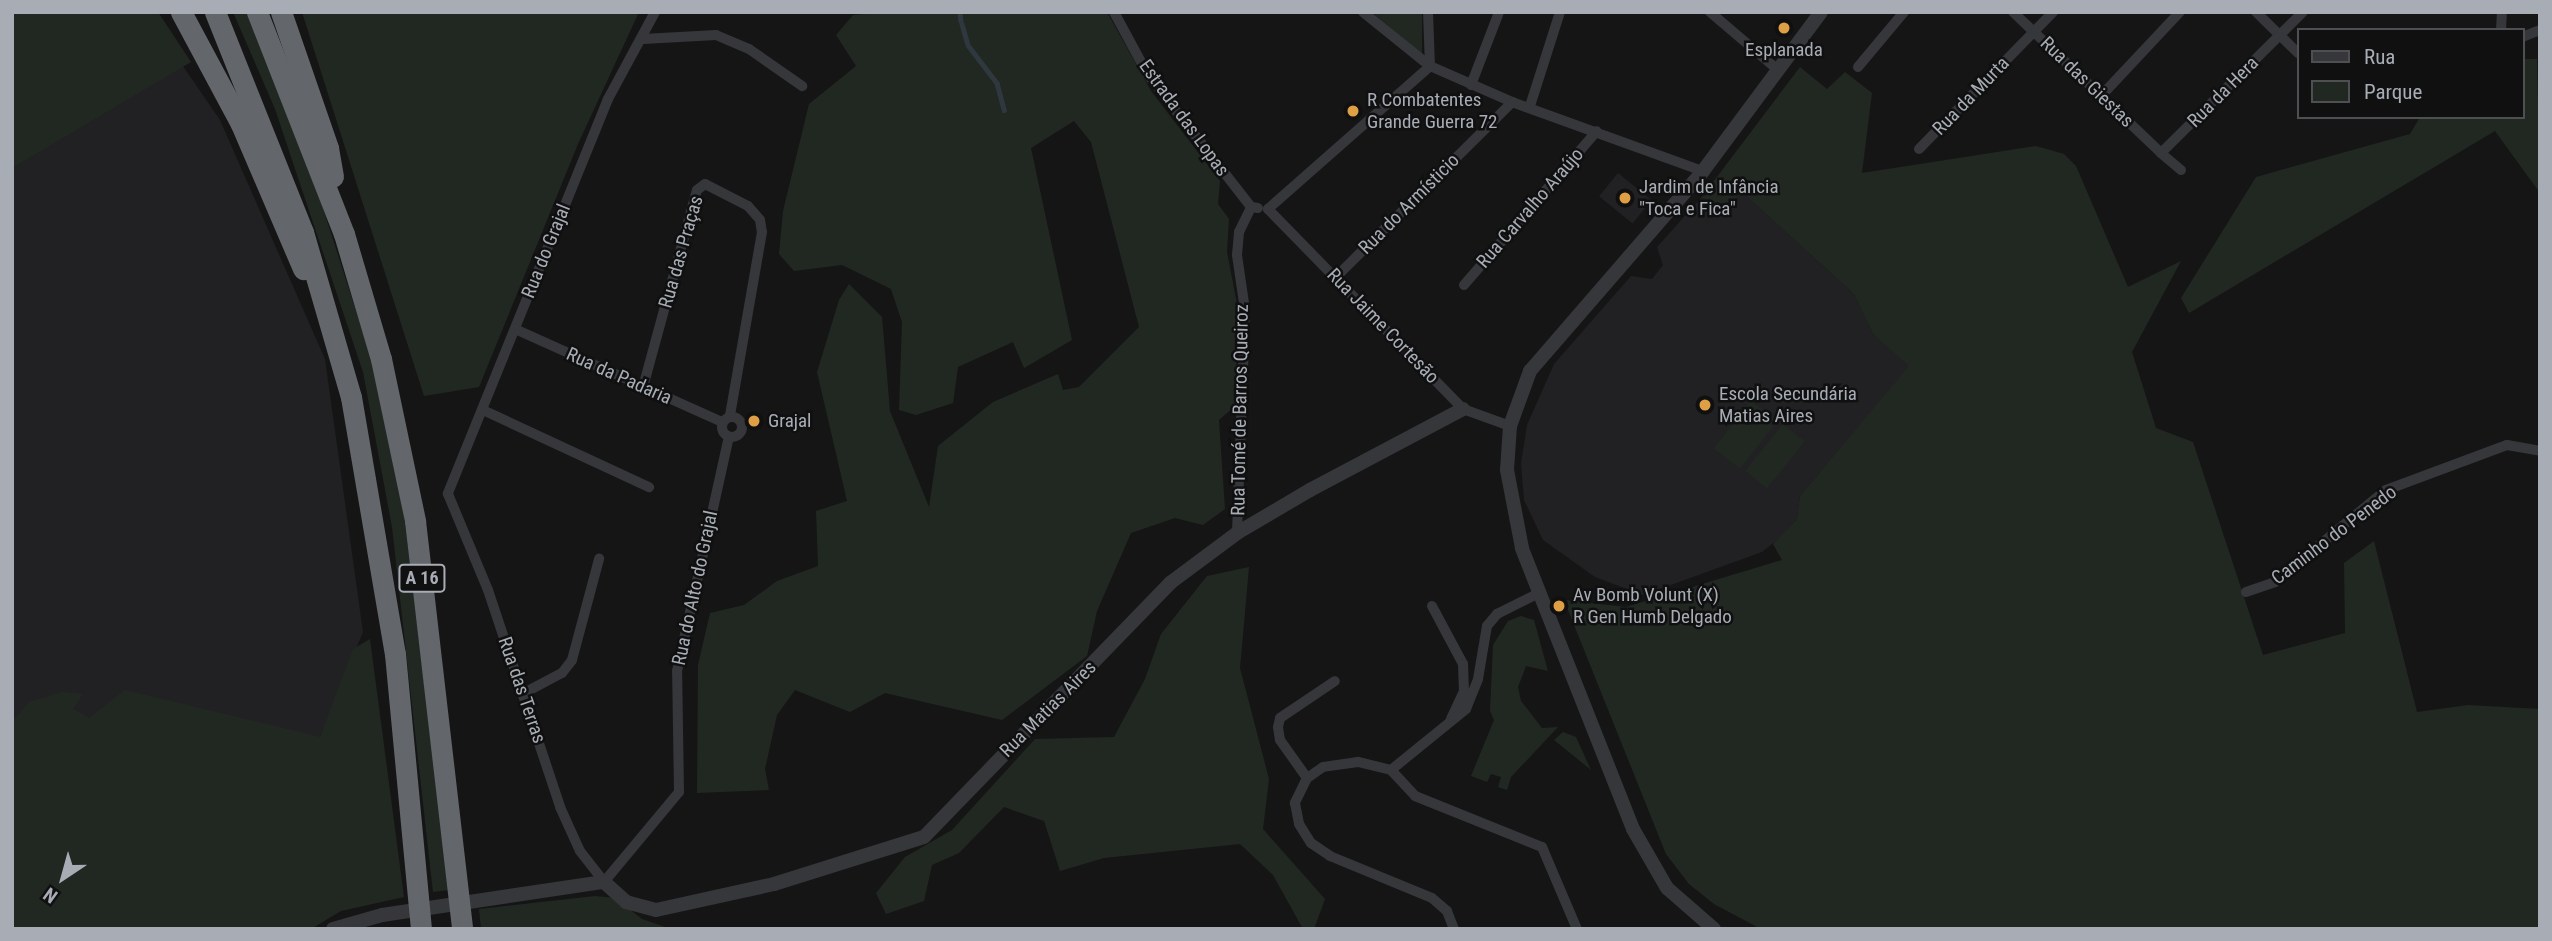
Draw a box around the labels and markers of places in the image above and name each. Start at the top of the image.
marker: Esplanada [1776,20,1792,36]
place label: Esplanada [1745,39,1823,61]
place label: R Combatentes Grande Guerra 72 [1367,89,1497,133]
marker: R Combatentes Grande Guerra 72 [1345,103,1361,119]
place label: Jardim de Infância "Toca e Fica" [1639,176,1779,220]
marker: Jardim de Infância "Toca e Fica" [1617,190,1633,206]
place label: Escola Secundária Matias Aires [1719,383,1857,427]
marker: Escola Secundária Matias Aires [1697,397,1713,413]
place label: Grajal [768,410,811,432]
marker: Grajal [746,413,762,429]
place label: Av Bomb Volunt (X) R Gen Humb Delgado [1573,584,1732,628]
marker: Av Bomb Volunt (X) R Gen Humb Delgado [1551,598,1567,614]

